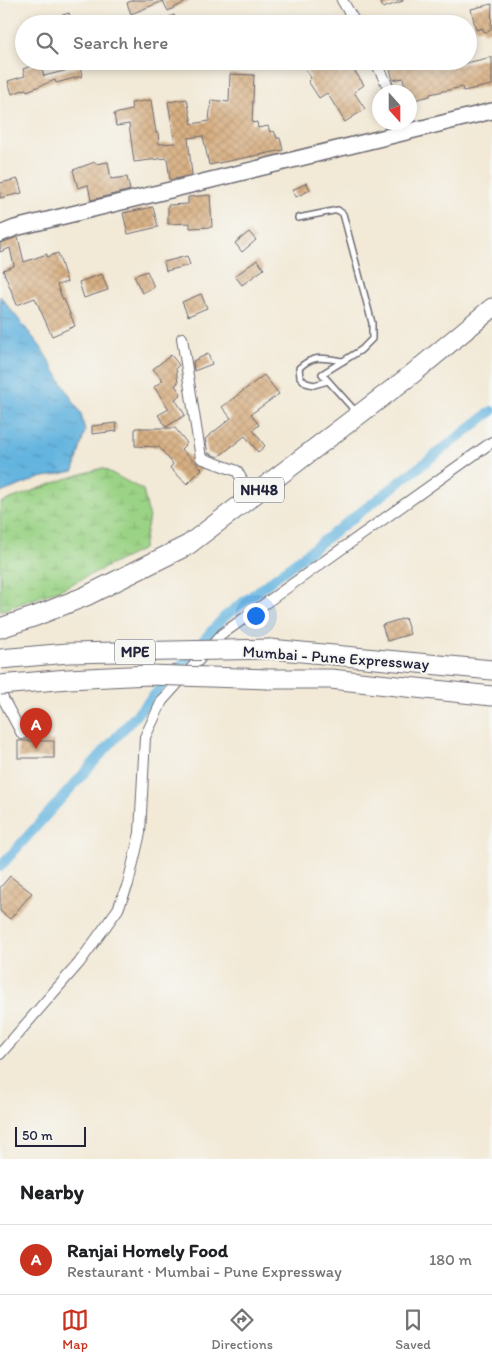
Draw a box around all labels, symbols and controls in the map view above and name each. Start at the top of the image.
search box [15,15,477,70]
icon: search [33,29,61,57]
text: Search here [73,31,168,54]
north arrow [372,85,417,130]
road number: NH48 [234,478,284,502]
your location [243,603,269,629]
road number: MPE [115,640,155,664]
street label: Mumbai - Pune Expressway [242,642,430,674]
pin: A [20,708,52,749]
scale bar [15,1124,86,1147]
text: 50 m [22,1127,53,1144]
text: Nearby [20,1179,84,1204]
text: Ranjai Homely Food [67,1239,228,1262]
text: A [31,1250,41,1269]
text: 180 m [429,1250,472,1269]
text: Restaurant · Mumbai - Pune Expressway [67,1262,342,1281]
tab: Map [61,1306,89,1353]
tab: Directions [211,1306,273,1353]
tab: Saved [395,1306,431,1353]

